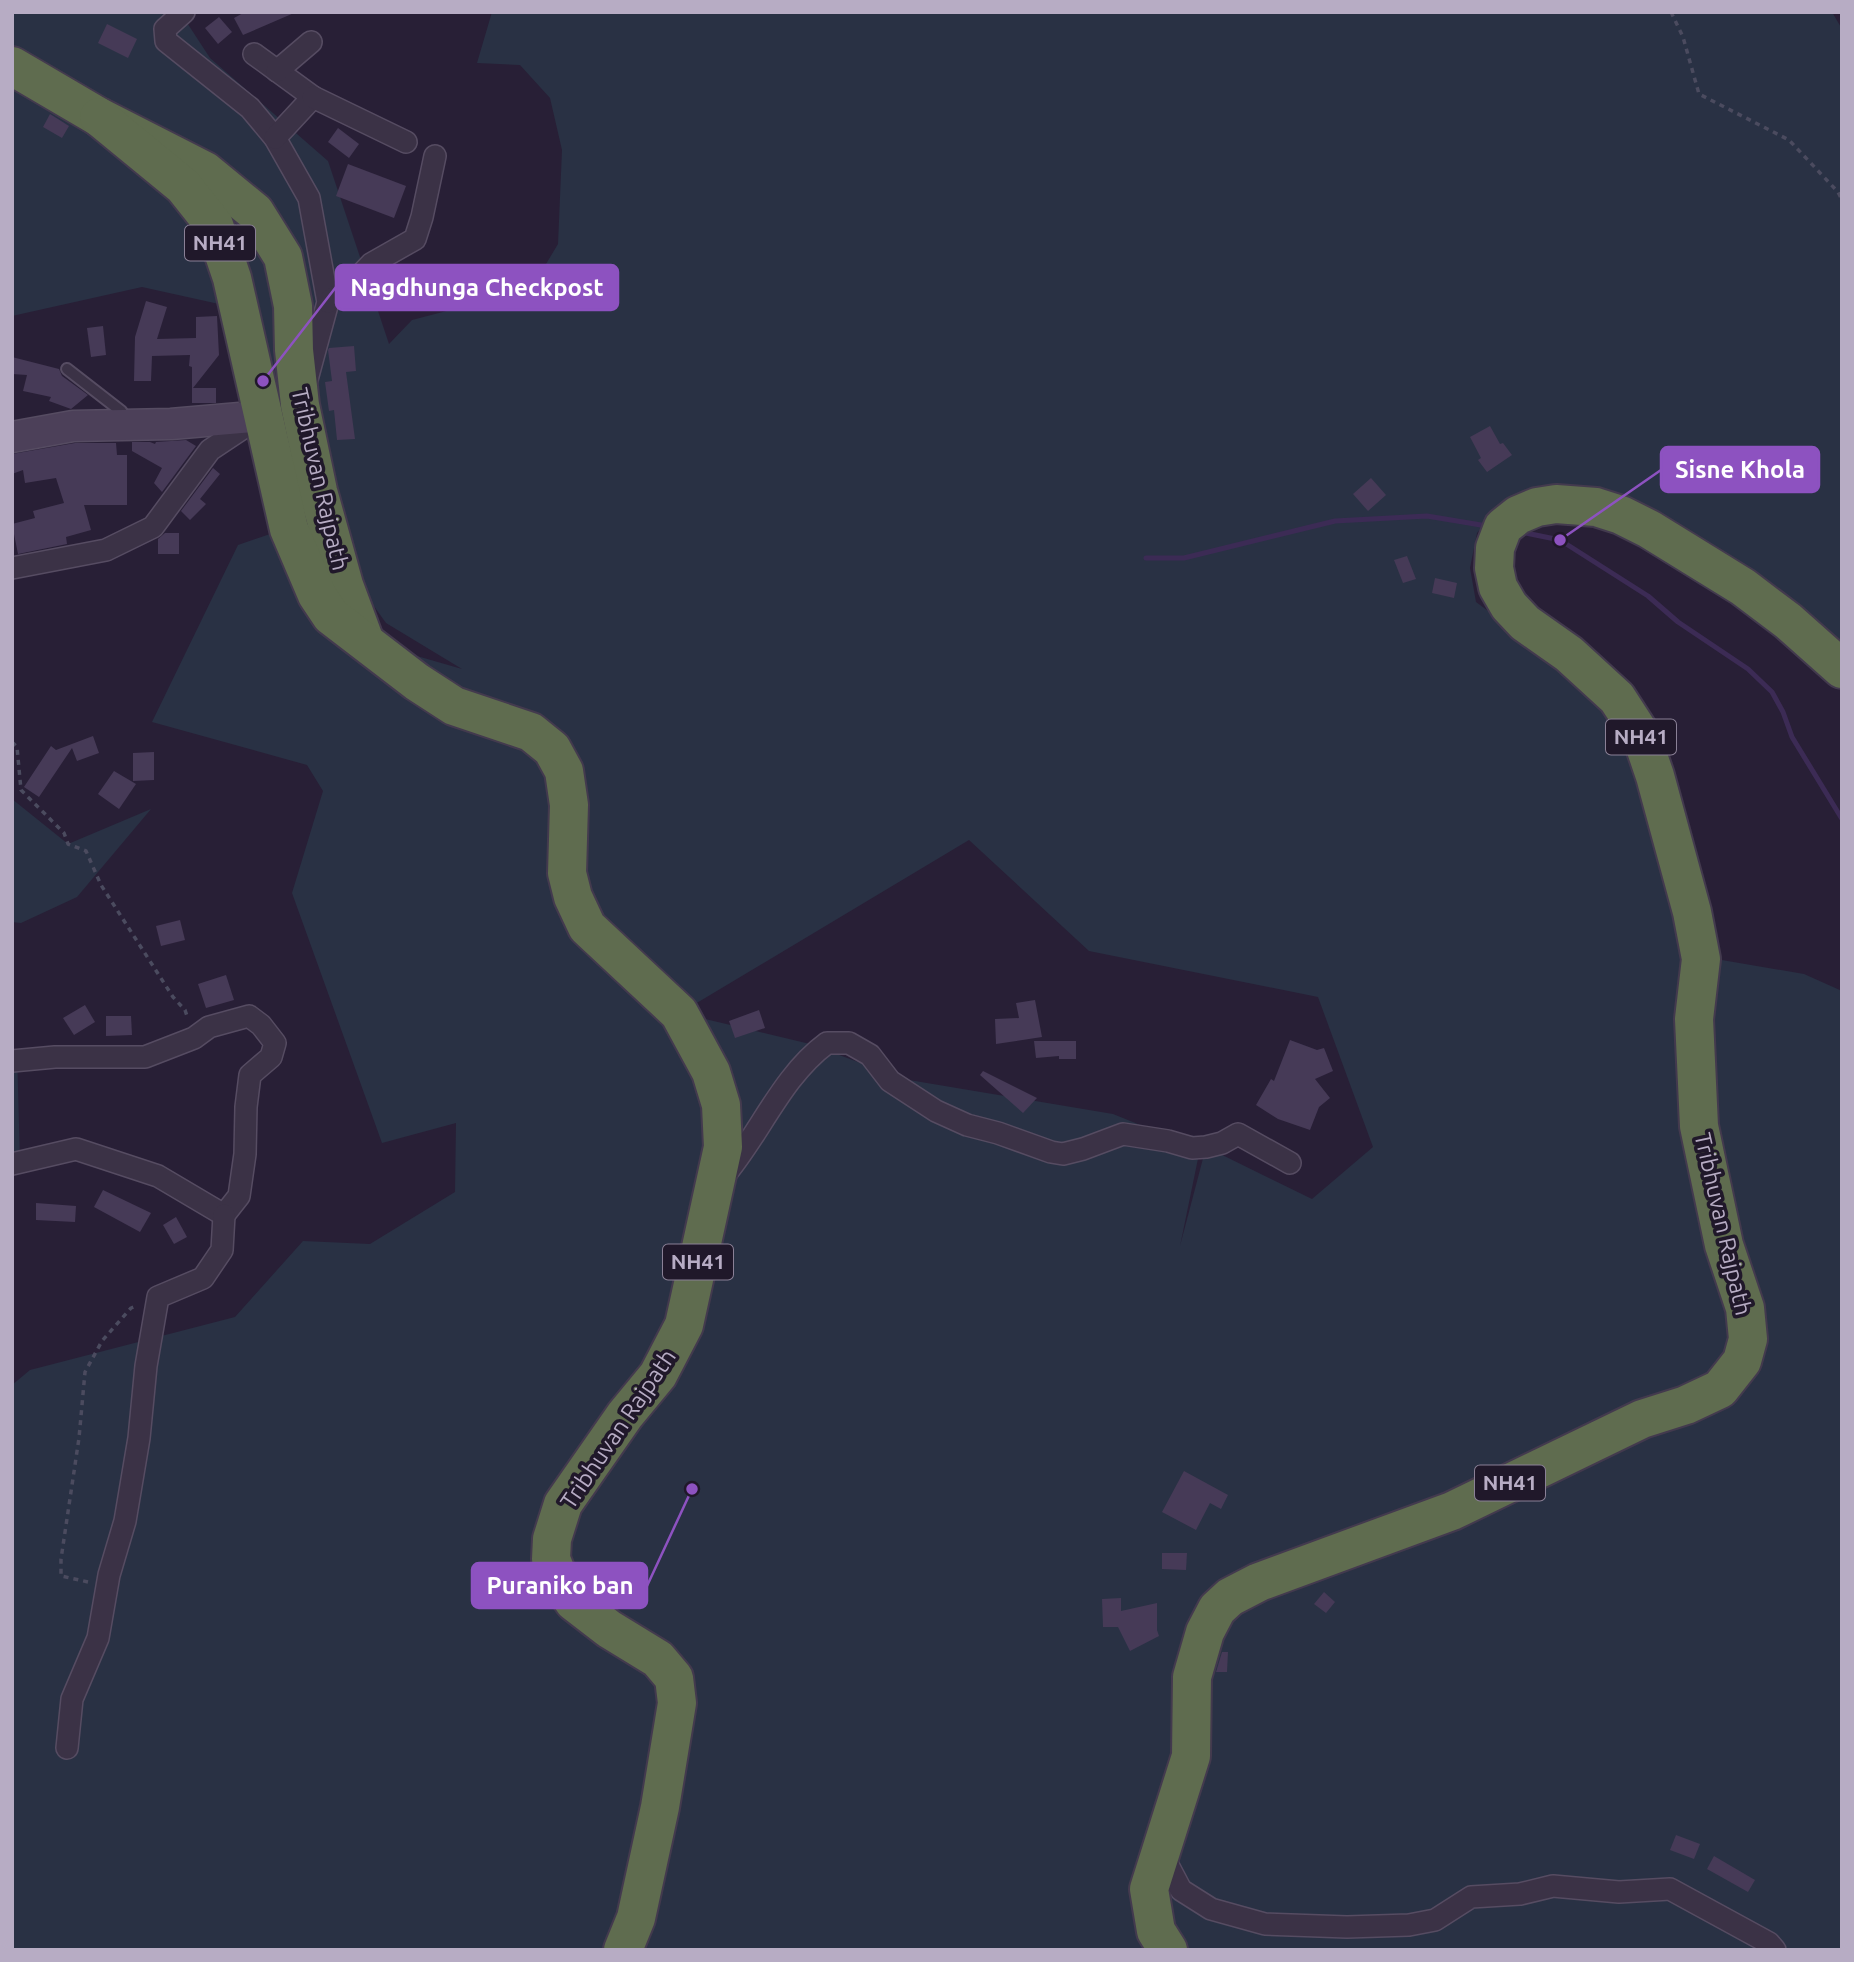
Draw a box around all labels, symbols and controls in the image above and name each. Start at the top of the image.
road number: NH41 [185,226,255,260]
callout: Nagdhunga Checkpost [336,265,618,310]
text: Nagdhunga Checkpost [350,274,604,301]
street label: Tribhuvan Rajpath [287,385,354,573]
callout: Sisne Khola [1661,447,1819,492]
text: Sisne Khola [1675,456,1805,483]
road number: NH41 [1606,720,1676,754]
street label: Tribhuvan Rajpath [1690,1130,1757,1318]
road number: NH41 [663,1244,733,1280]
street label: Tribhuvan Rajpath [555,1344,680,1513]
road number: NH41 [1475,1466,1545,1500]
callout: Puraniko ban [472,1563,647,1608]
text: Puraniko ban [487,1572,633,1599]

